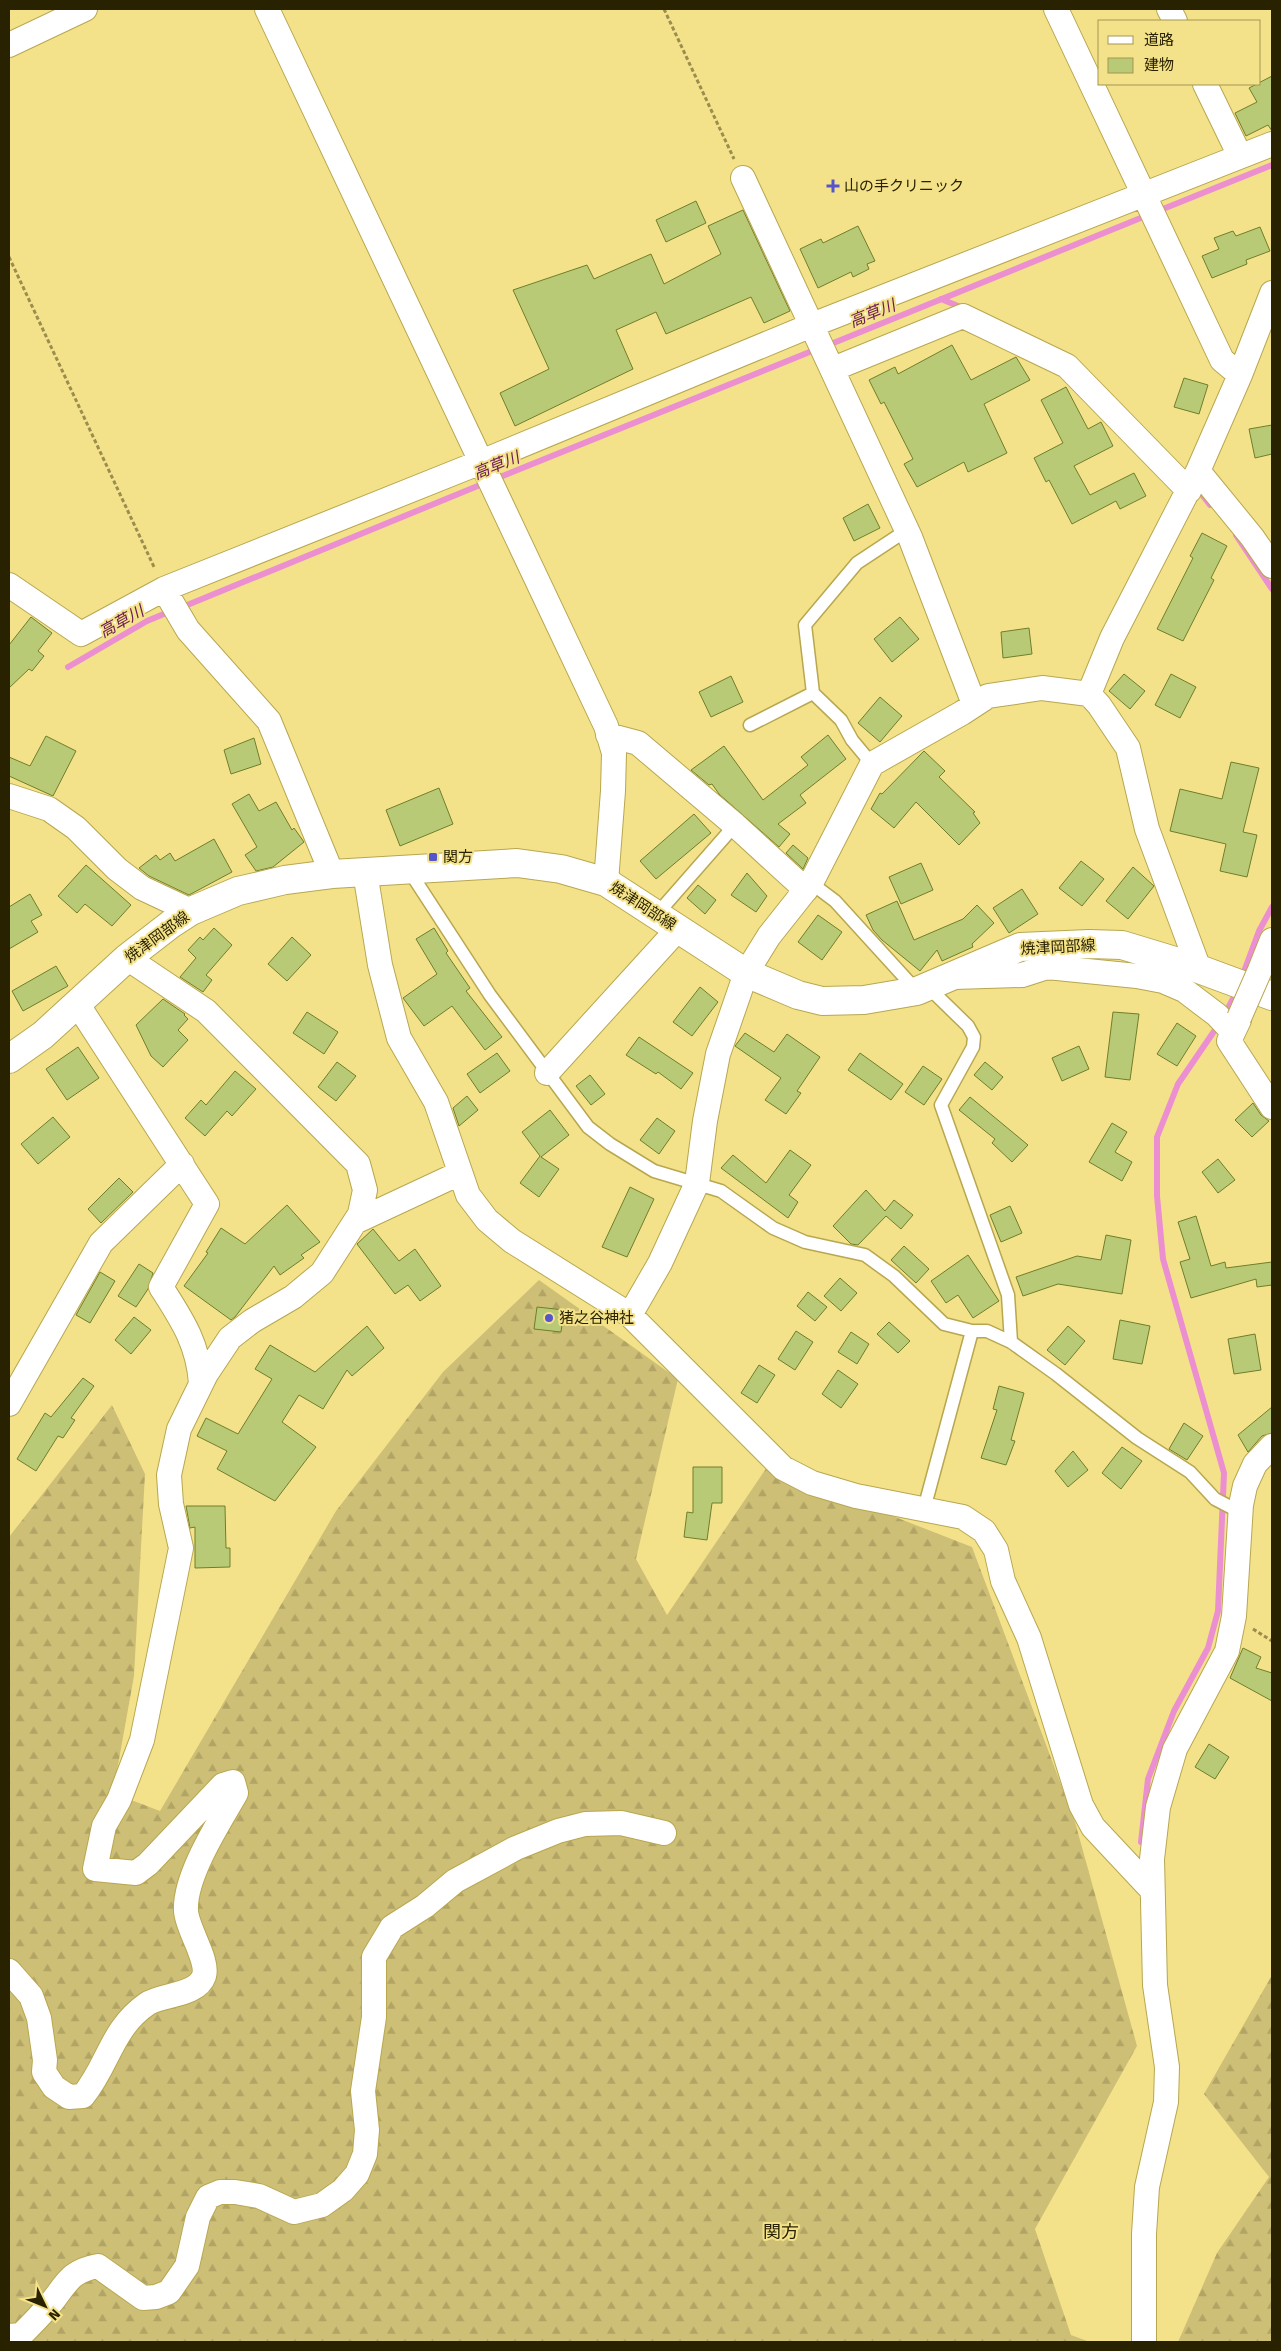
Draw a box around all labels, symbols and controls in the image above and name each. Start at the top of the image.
legend [1098,20,1261,85]
text: 道路 [1144,31,1174,49]
text: 建物 [1144,56,1174,74]
place label: 山の手クリニック [844,177,964,195]
marker: 山の手クリニック [826,179,840,193]
water label: 高草川 [846,295,900,331]
water label: 高草川 [470,447,524,483]
water label: 高草川 [96,601,149,641]
place label: 関方 [443,848,473,866]
marker: 関方 [427,851,439,863]
street label: 焼津岡部線 [607,878,679,934]
street label: 焼津岡部線 [121,908,193,966]
street label: 焼津岡部線 [1020,936,1096,958]
place label: 猪之谷神社 [559,1309,634,1327]
marker: 猪之谷神社 [543,1312,555,1324]
district label: 関方 [763,2221,799,2243]
north arrow [20,2281,70,2331]
text: N [45,2305,64,2324]

